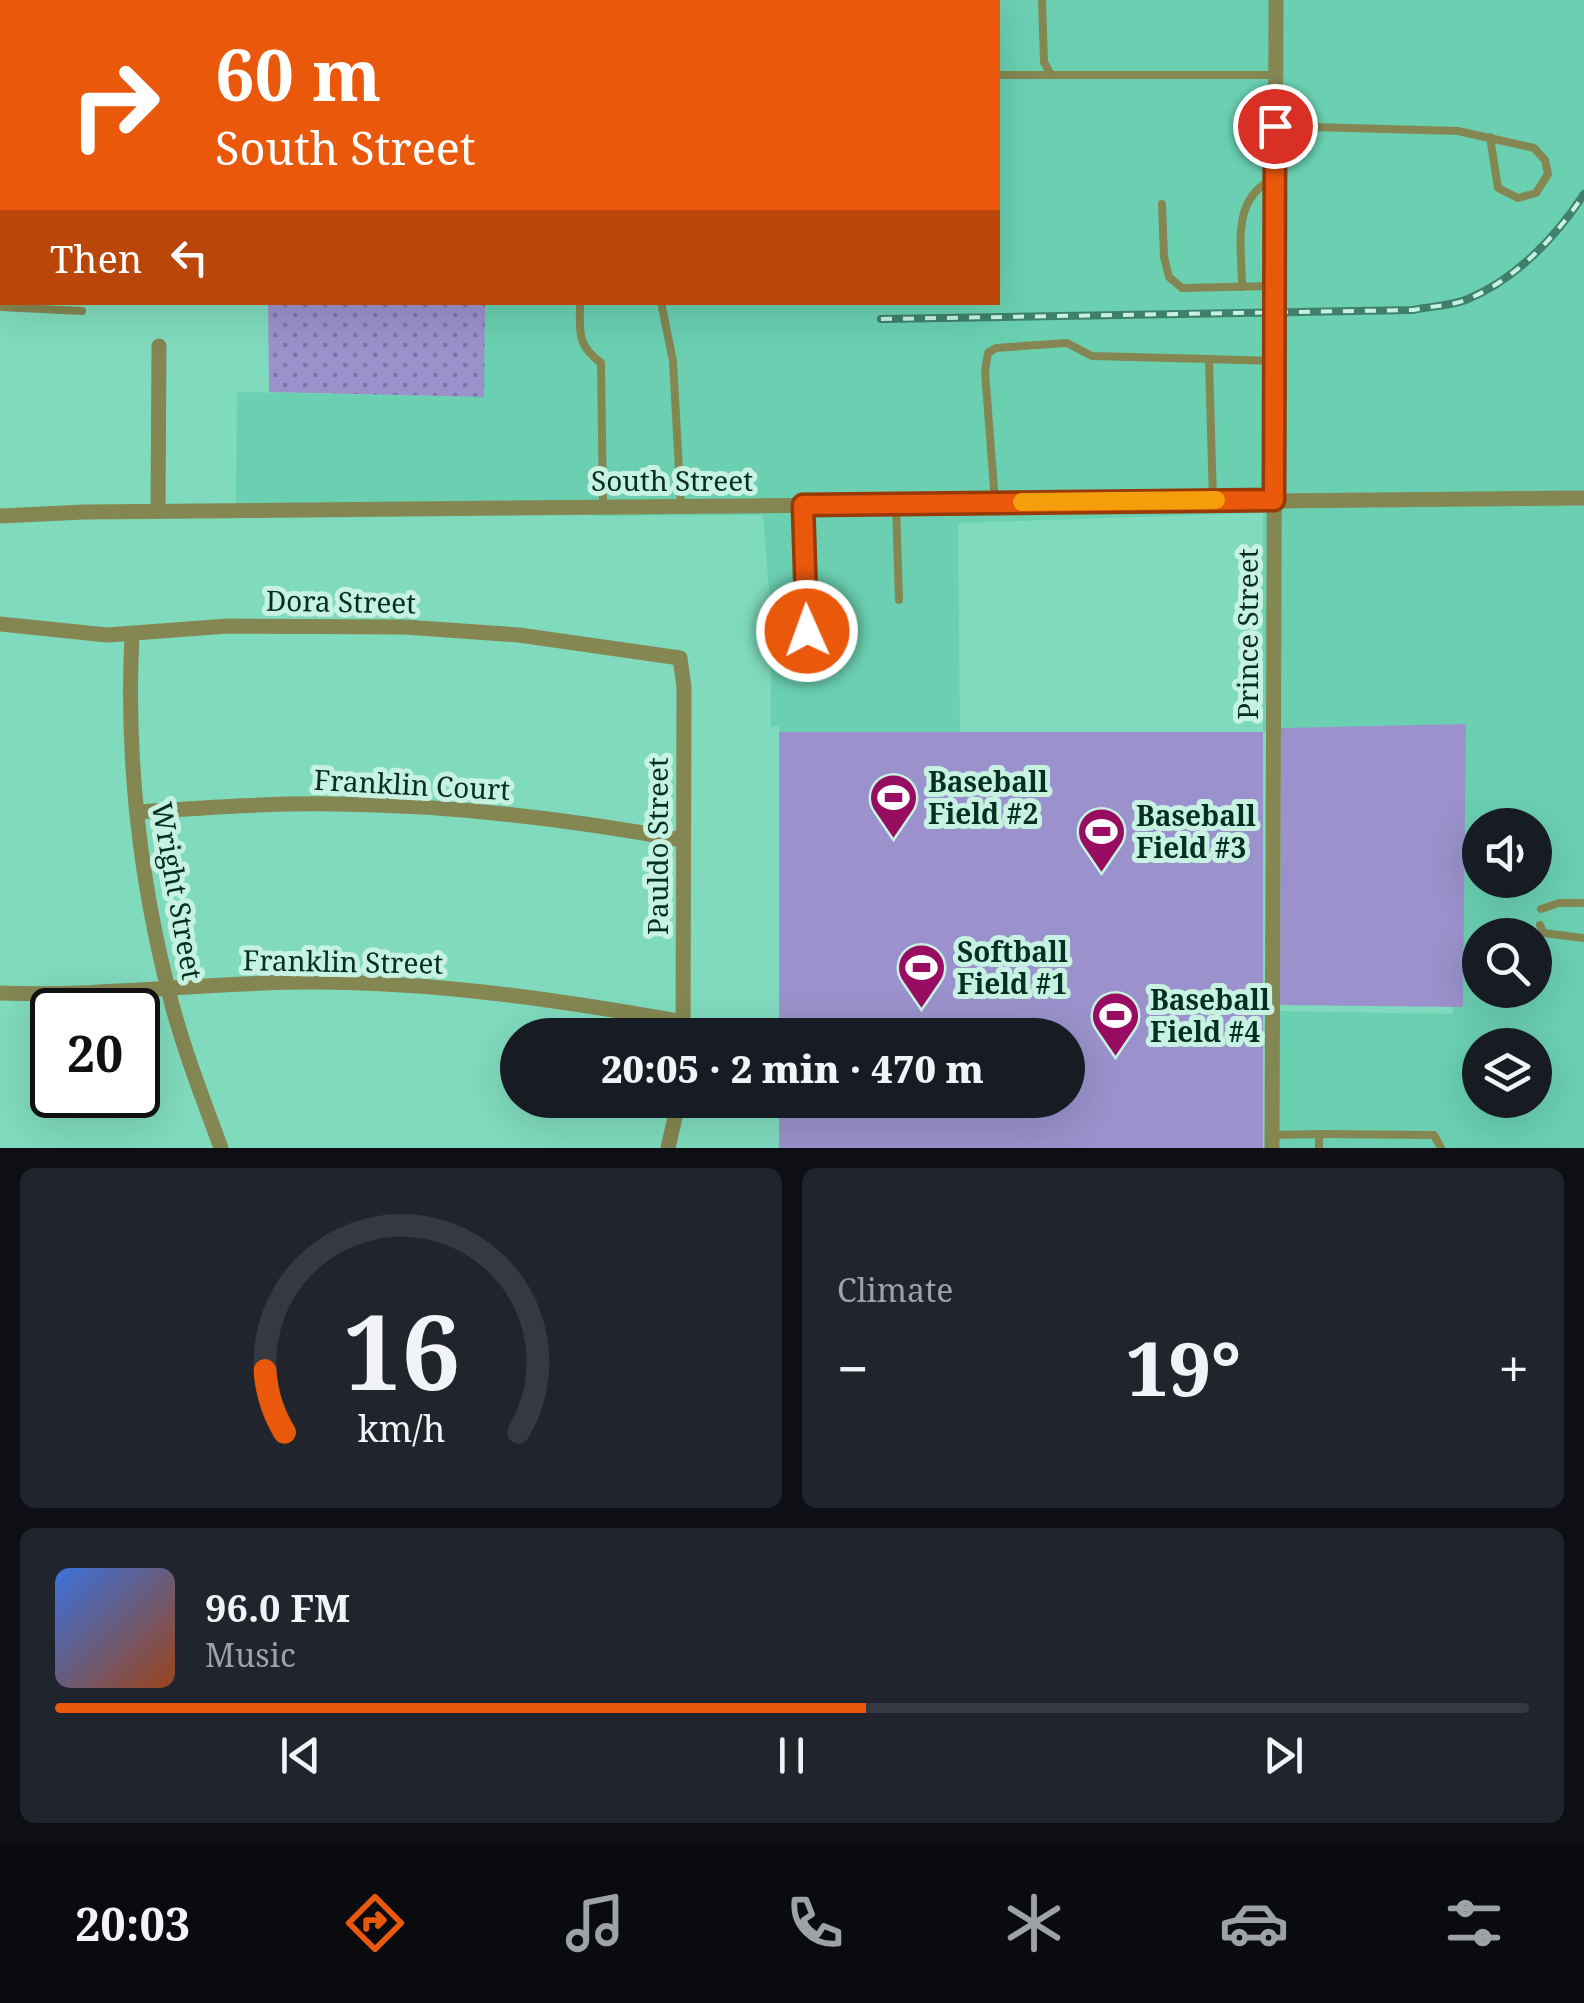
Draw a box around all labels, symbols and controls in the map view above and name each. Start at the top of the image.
text: 60 m [215,26,381,122]
icon: right [50,40,180,170]
pin [1233,84,1318,169]
icon: arrive [1248,99,1303,154]
text: South Street [215,117,476,178]
icon: left [162,230,217,285]
text: Then [50,232,142,284]
street label: South Street [591,461,753,499]
street label: Prince Street [1228,548,1266,720]
position arrow [755,579,859,683]
street label: Dora Street [266,581,417,621]
street label: Pauldo Street [638,757,676,935]
street label: Franklin Court [313,760,511,808]
place label: Baseball Field #2 [928,762,1048,832]
sports icon: Baseball Field #2 [867,772,919,840]
place label: Baseball Field #3 [1136,796,1256,866]
street label: Wright Street [144,799,212,983]
sports icon: Baseball Field #3 [1075,806,1127,874]
map controls [1462,808,1552,1118]
button: sound [1462,808,1552,898]
button: search [1462,918,1552,1008]
place label: Softball Field #1 [957,932,1068,1002]
street label: Franklin Street [242,940,444,982]
sports icon: Softball Field #1 [896,942,948,1010]
place label: Baseball Field #4 [1150,980,1270,1050]
speed limit sign: 20 [30,988,160,1118]
sports icon: Baseball Field #4 [1089,990,1141,1058]
button: layers [1462,1028,1552,1118]
text: 20:05 · 2 min · 470 m [601,1042,984,1094]
text: Climate [837,1268,953,1311]
text: 16 [342,1279,460,1420]
text: 19° [1126,1316,1241,1418]
text: − [837,1330,869,1405]
text: + [1498,1330,1529,1405]
text: km/h [357,1404,445,1452]
text: 96.0 FM [205,1581,350,1633]
text: Music [205,1633,296,1676]
icon: previous [273,1728,328,1783]
icon: pause [764,1728,819,1783]
icon: next [1256,1728,1311,1783]
icon: directions [340,1888,410,1958]
icon: music [560,1888,630,1958]
icon: phone [780,1888,850,1958]
icon: climate [999,1888,1069,1958]
icon: car [1219,1888,1289,1958]
icon: filters [1439,1888,1509,1958]
text: 20:03 [75,1893,190,1954]

